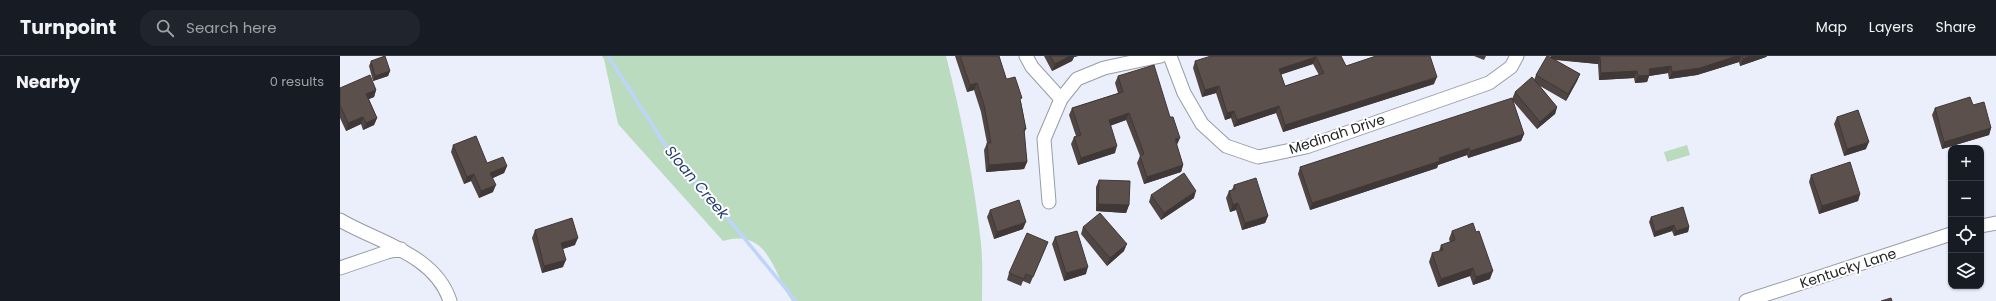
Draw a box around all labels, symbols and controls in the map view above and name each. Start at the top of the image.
search box [140,10,420,46]
text: Turnpoint [20,14,116,41]
icon: search [154,17,176,39]
text: Search here [186,17,276,38]
text: Map [1816,17,1847,37]
text: Layers [1869,17,1913,37]
text: Share [1935,17,1976,37]
text: Nearby [16,70,80,94]
text: 0 results [270,72,324,91]
street label: Medinah Drive [1286,109,1388,159]
water label: Sloan Creek [660,141,735,224]
map controls [1948,145,1984,289]
button: + [1948,145,1984,181]
button: − [1948,181,1984,217]
button: locate [1948,217,1984,253]
street label: Kentucky Lane [1797,243,1899,293]
button: layers [1948,253,1984,289]

